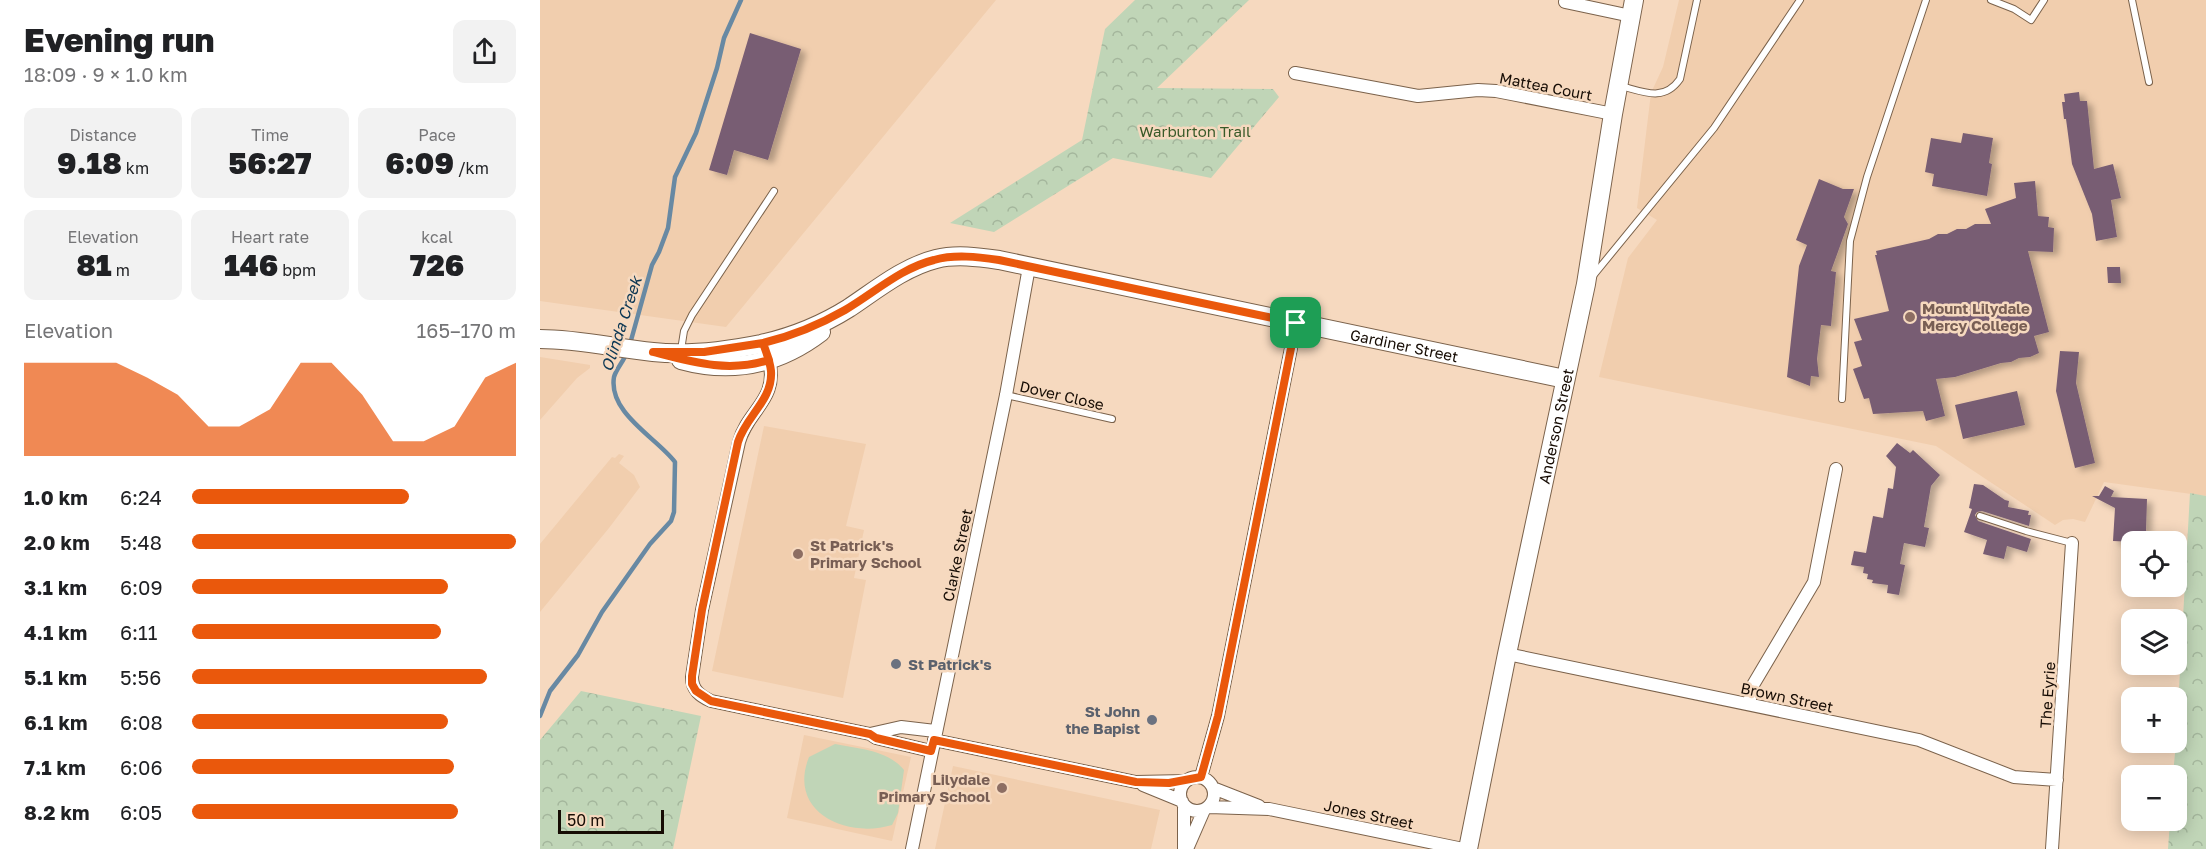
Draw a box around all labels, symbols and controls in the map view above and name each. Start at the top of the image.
text: Evening run [24,20,215,59]
button: share [453,20,516,83]
text: 18:09 · 9 × 1.0 km [24,62,188,86]
street label: Mattea Court [1498,68,1594,104]
park label: Warburton Trail [1139,122,1251,140]
text: Distance [69,125,137,145]
text: Time [251,125,289,145]
text: Pace [418,125,456,145]
text: 9.18 [57,145,122,181]
text: 56:27 [228,145,312,181]
text: 6:09 [385,145,454,181]
text: km [122,158,149,178]
text: /km [454,158,489,178]
text: Elevation [67,227,139,247]
text: Heart rate [231,227,309,247]
text: kcal [421,227,453,247]
text: 81 [76,247,112,283]
text: 146 [224,247,278,283]
text: 726 [410,247,464,283]
text: m [112,260,130,280]
text: bpm [278,260,316,280]
water label: Olinda Creek [596,272,646,374]
pin [1270,297,1321,348]
place label: Mount Lilydale Mercy College [1922,299,2030,334]
icon: arrive [1279,306,1312,339]
marker: Mount Lilydale Mercy College [1903,310,1917,324]
text: Elevation [24,318,113,342]
text: 165–170 m [417,318,516,342]
street label: Gardiner Street [1349,325,1460,365]
street label: Anderson Street [1535,367,1577,485]
street label: Dover Close [1018,377,1106,414]
text: 1.0 km [24,485,88,509]
text: 6:24 [120,485,162,509]
street label: Clarke Street [938,507,976,603]
text: 2.0 km [24,530,90,554]
text: 5:48 [120,530,162,554]
map controls [2121,531,2187,831]
button: locate [2121,531,2187,597]
place label: St Patrick's Primary School [810,536,922,571]
marker: St Patrick's Primary School [791,547,805,561]
text: 3.1 km [24,575,87,599]
text: 6:09 [120,575,163,599]
button: layers [2121,609,2187,675]
text: 4.1 km [24,620,87,644]
text: 6:11 [120,620,158,644]
place label: St Patrick's [908,655,992,673]
marker: St Patrick's [889,657,903,671]
street label: The Eyrie [2036,661,2058,729]
text: 5.1 km [24,665,87,689]
text: 5:56 [120,665,161,689]
street label: Brown Street [1739,678,1835,716]
button: + [2121,687,2187,753]
place label: St John the Bapist [1065,702,1140,737]
text: 6.1 km [24,710,88,734]
text: 6:08 [120,710,163,734]
marker: St John the Bapist [1145,713,1159,727]
text: 7.1 km [24,755,86,779]
text: 6:06 [120,755,163,779]
button: − [2121,765,2187,831]
place label: Lilydale Primary School [878,770,990,805]
marker: Lilydale Primary School [995,781,1009,795]
street label: Jones Street [1322,796,1416,832]
text: 8.2 km [24,800,90,824]
text: 6:05 [120,800,162,824]
scale bar [558,807,664,834]
text: 50 m [567,810,604,830]

